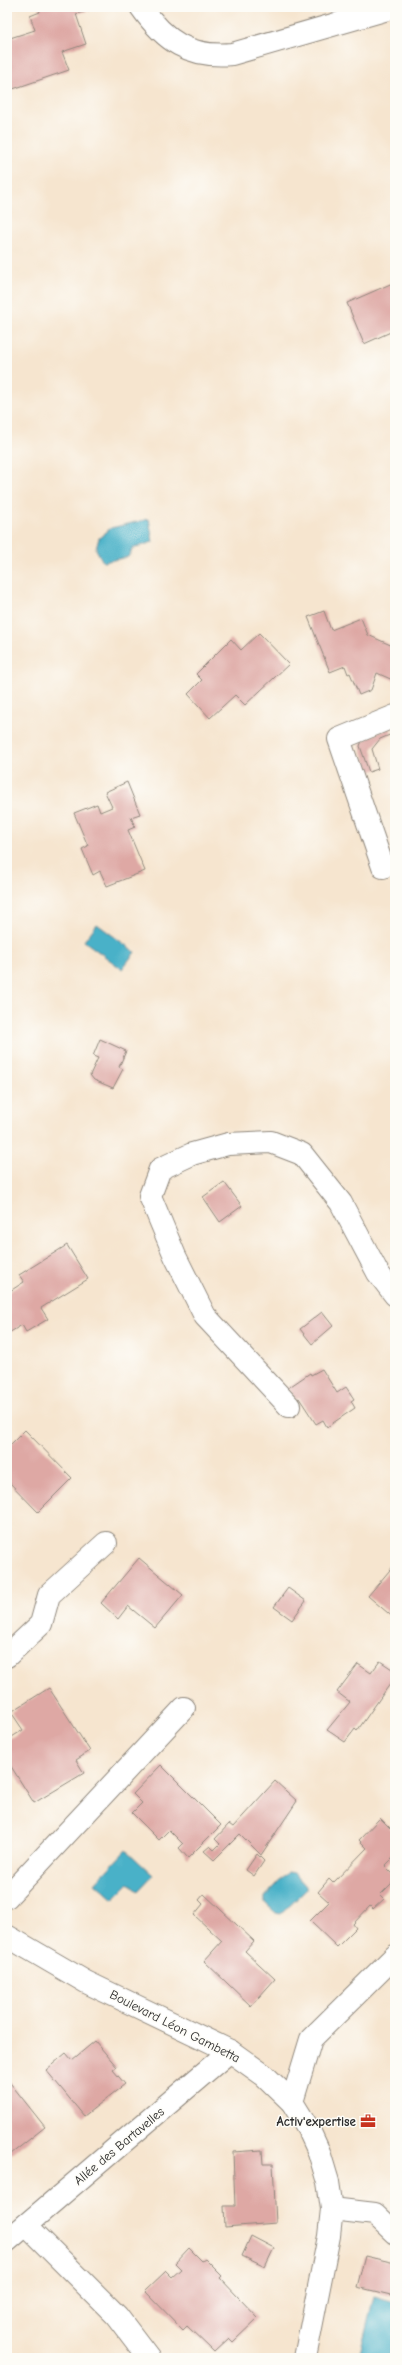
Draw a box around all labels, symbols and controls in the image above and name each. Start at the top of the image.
street label: Boulevard Léon Gambetta [107,1987,243,2065]
street label: Allée des Bartavelles [71,2104,167,2188]
office icon: Activ'expertise [359,2112,377,2130]
place label: Activ'expertise [277,2114,357,2129]

